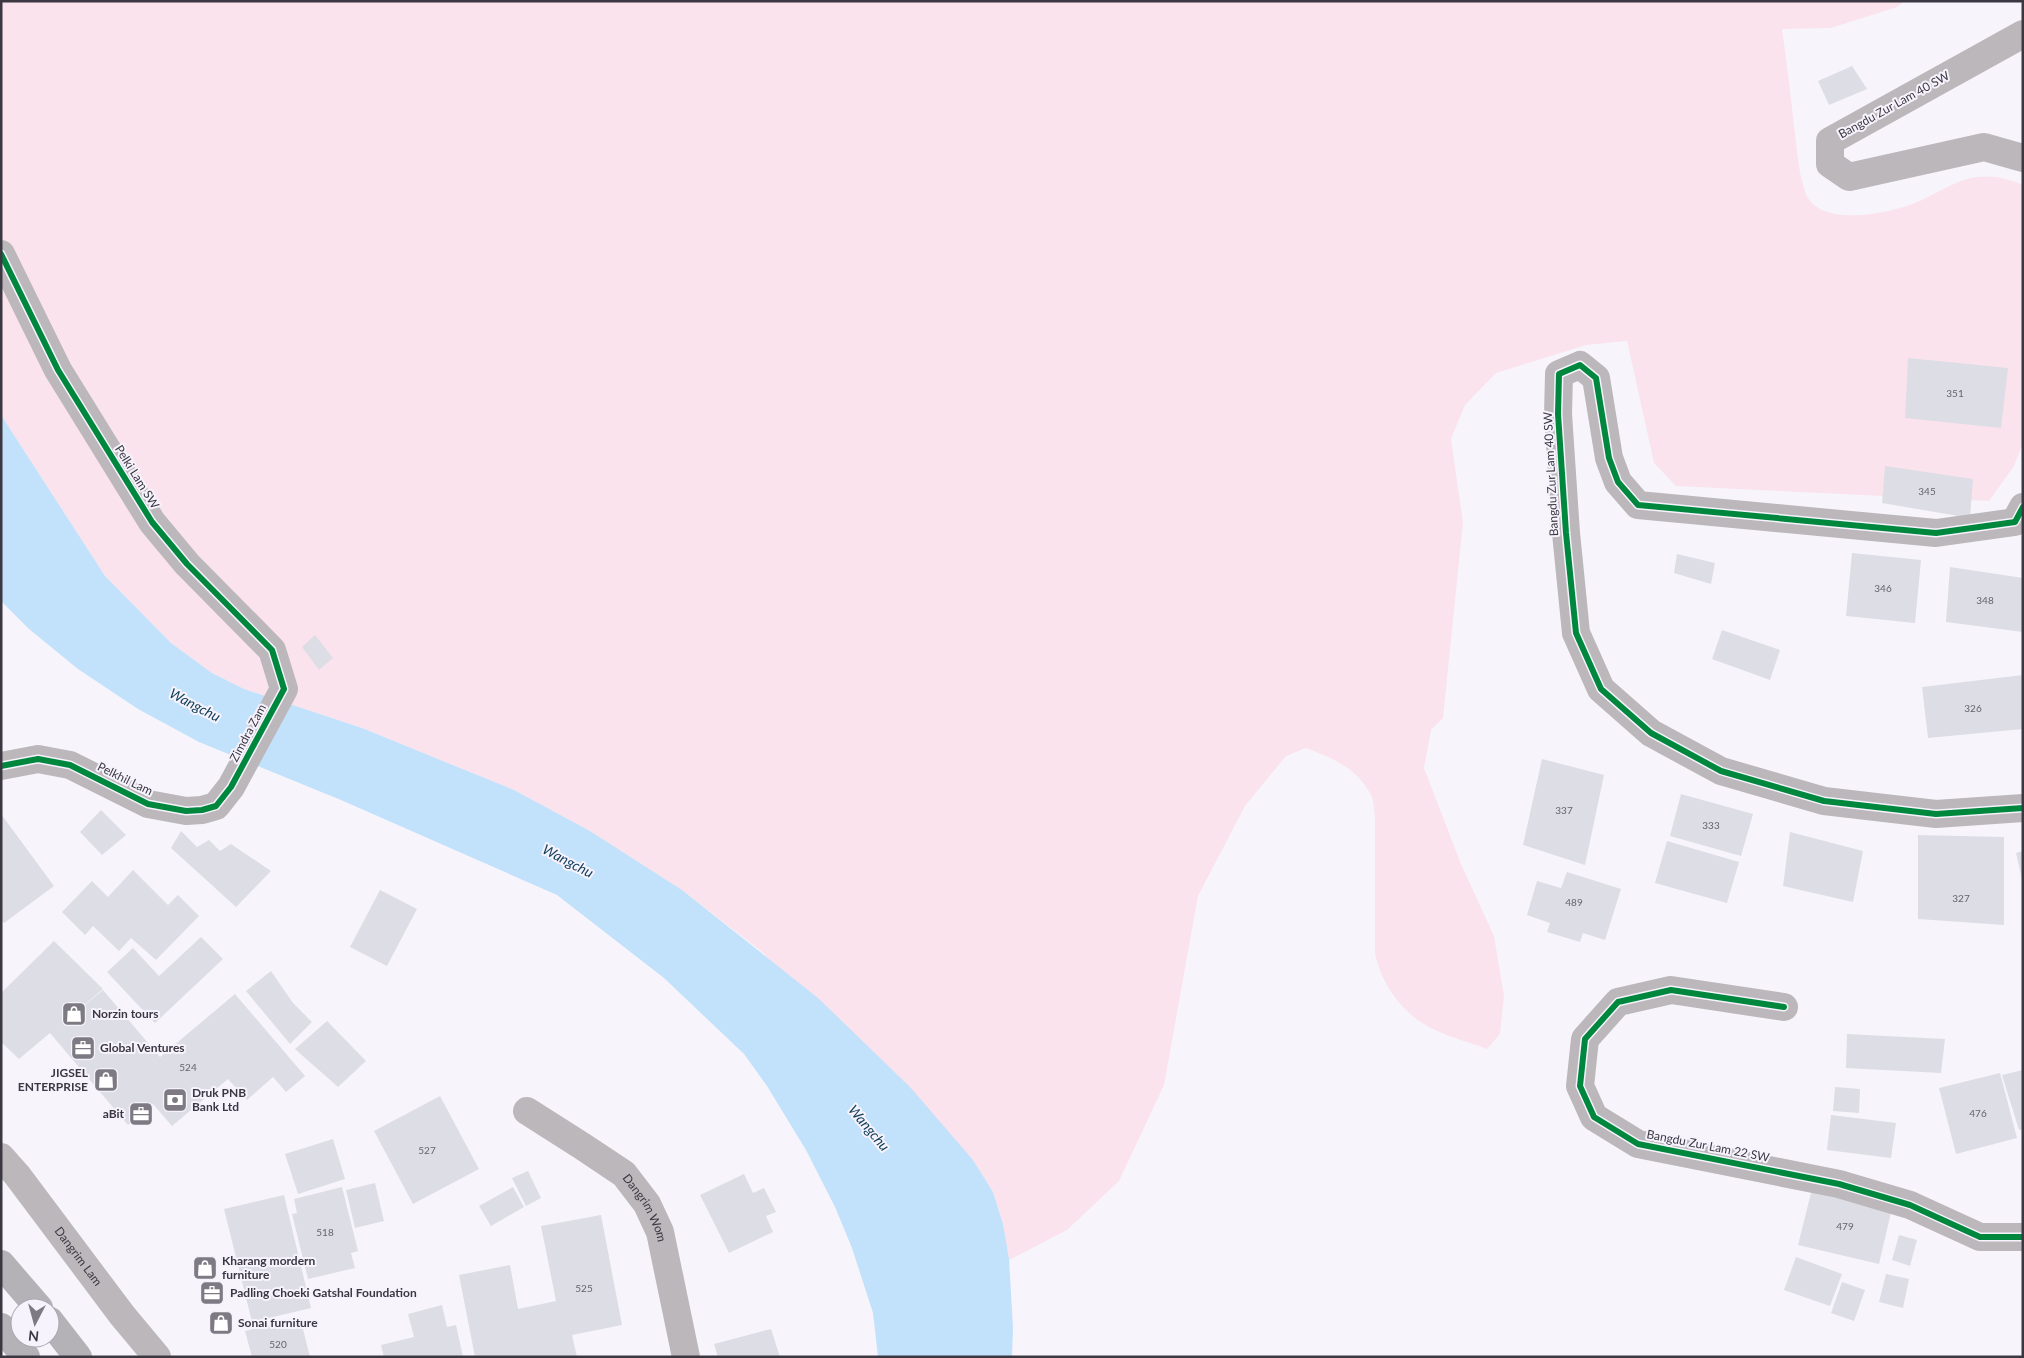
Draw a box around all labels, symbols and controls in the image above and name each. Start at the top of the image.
street label: Bangdu Zur Lam 40 SW [1836,67,1952,141]
house number: 351 [1946,387,1964,399]
street label: Bangdu Zur Lam 40 SW [1540,411,1561,537]
street label: Pelki Lam SW [112,442,163,512]
house number: 345 [1918,485,1936,497]
house number: 346 [1874,582,1892,594]
house number: 348 [1976,594,1994,606]
water label: Wangchu [167,684,224,725]
street label: Zimdra Zam [226,701,269,764]
house number: 326 [1964,702,1982,714]
street label: Pelkhil Lam [95,759,155,798]
house number: 337 [1555,804,1573,816]
house number: 333 [1702,819,1720,831]
water label: Wangchu [540,840,597,881]
house number: 327 [1952,892,1970,904]
house number: 489 [1565,896,1583,908]
shop icon: Norzin tours [61,1001,87,1027]
place label: Norzin tours [92,1006,159,1021]
office icon: Global Ventures [70,1035,96,1061]
place label: Global Ventures [100,1040,185,1055]
house number: 524 [179,1061,197,1073]
place label: JIGSEL ENTERPRISE [18,1065,89,1094]
shop icon: JIGSEL ENTERPRISE [93,1067,119,1093]
place label: Druk PNB Bank Ltd [192,1085,246,1114]
bank icon: Druk PNB Bank Ltd [162,1087,188,1113]
office icon: aBit [128,1101,154,1127]
water label: Wangchu [845,1101,894,1154]
place label: aBit [103,1106,125,1121]
house number: 476 [1969,1107,1987,1119]
street label: Bangdu Zur Lam 22 SW [1645,1126,1771,1165]
house number: 527 [418,1144,436,1156]
street label: Dangrim Wom [620,1171,670,1243]
house number: 479 [1836,1220,1854,1232]
street label: Dangrim Lam [52,1224,106,1289]
house number: 518 [316,1226,334,1238]
place label: Kharang mordern furniture [222,1253,316,1282]
shop icon: Kharang mordern furniture [192,1255,218,1281]
office icon: Padling Choeki Gatshal Foundation [199,1280,225,1306]
house number: 525 [575,1282,593,1294]
place label: Padling Choeki Gatshal Foundation [230,1285,417,1300]
north arrow [10,1298,60,1348]
shop icon: Sonai furniture [208,1310,234,1336]
place label: Sonai furniture [238,1315,318,1330]
text: N [27,1327,40,1345]
house number: 520 [269,1338,287,1350]

